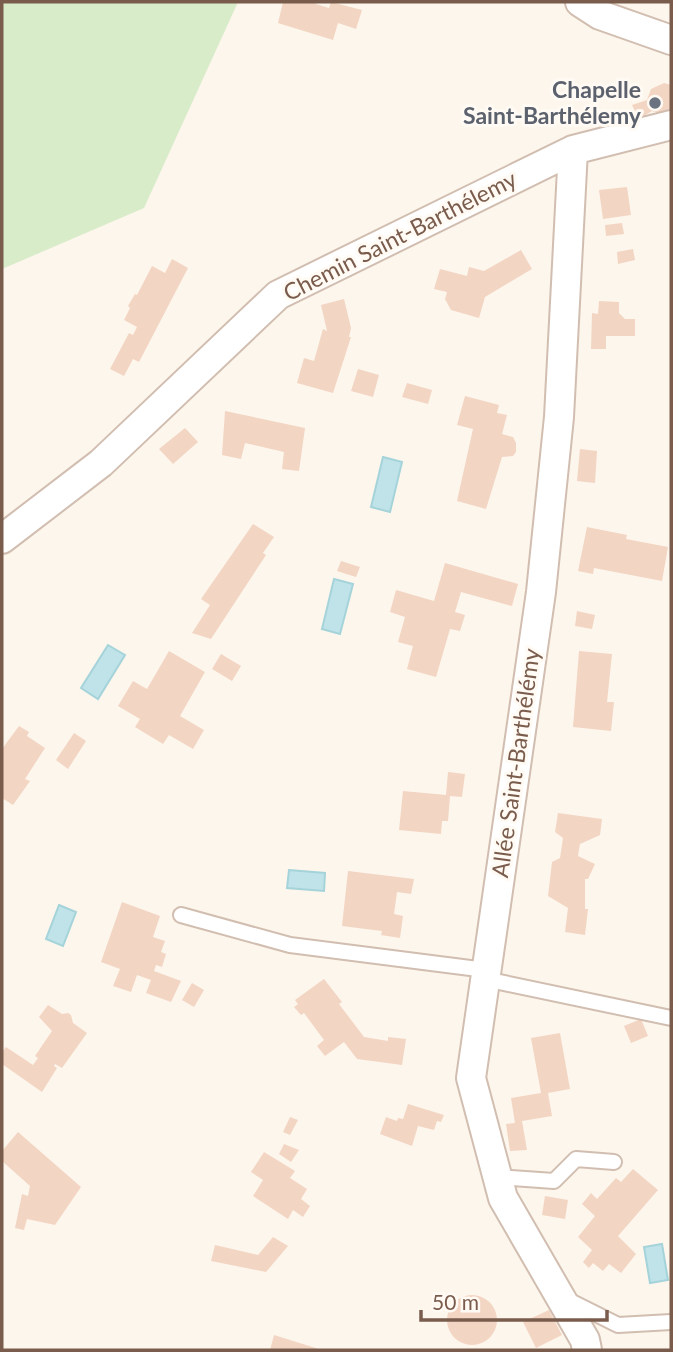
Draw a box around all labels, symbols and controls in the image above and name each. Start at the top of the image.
place label: Chapelle Saint-Barthélemy [463,75,642,129]
marker: Chapelle Saint-Barthélemy [647,95,663,111]
street label: Chemin Saint-Barthélemy [278,164,521,306]
street label: Allée Saint-Barthélémy [485,646,545,879]
scale bar [421,1278,606,1322]
text: 50 m [432,1289,479,1314]

